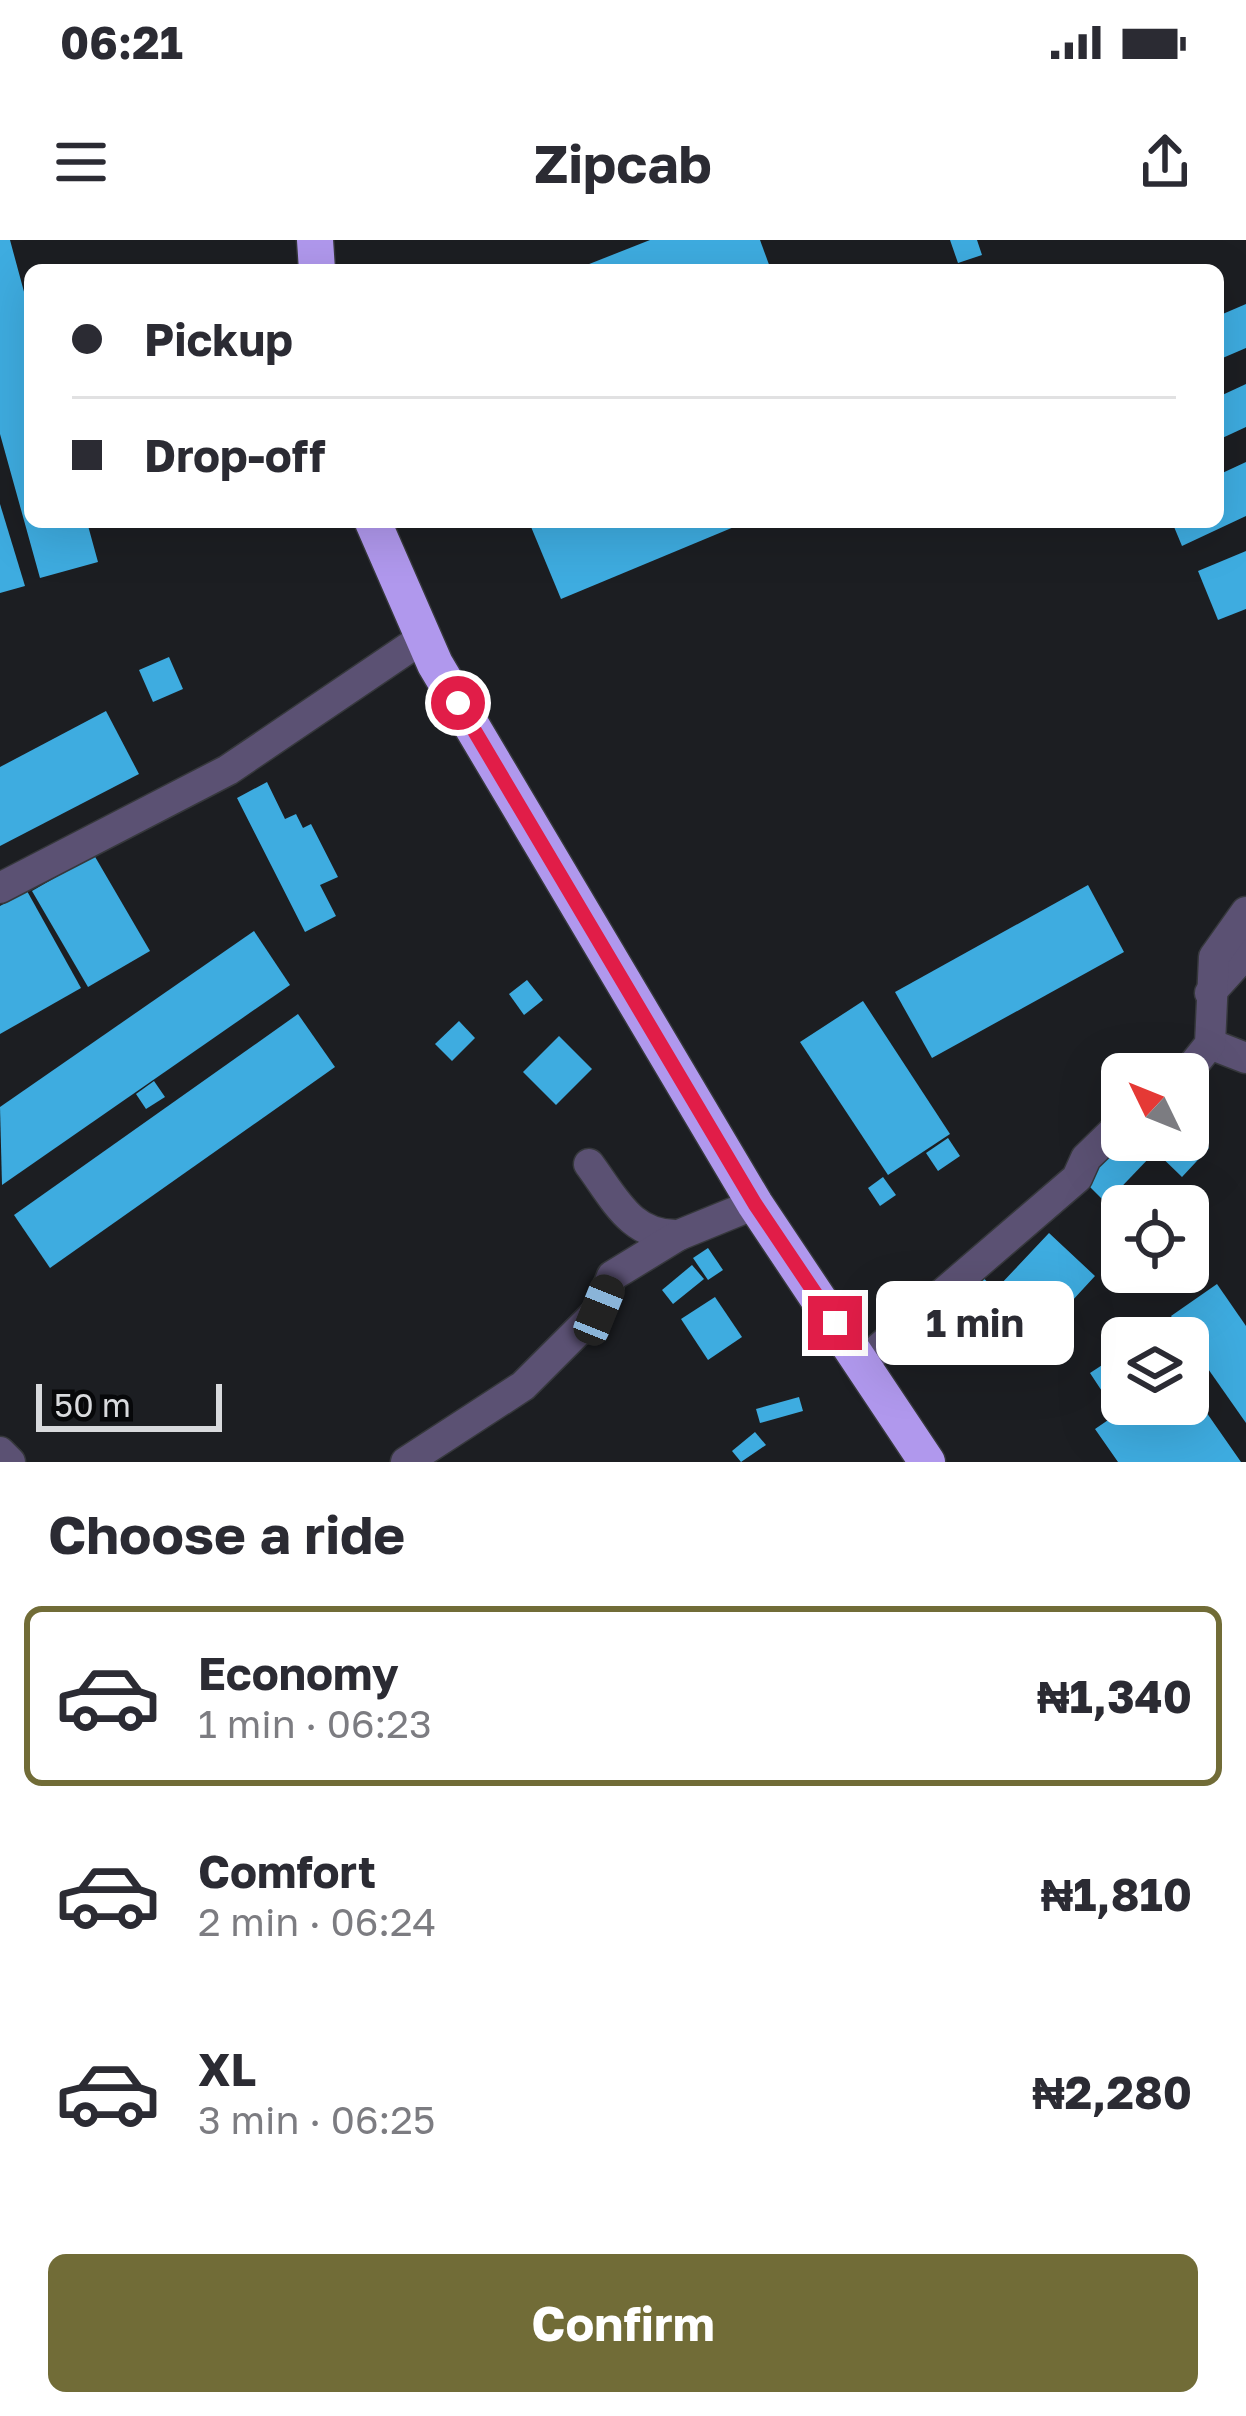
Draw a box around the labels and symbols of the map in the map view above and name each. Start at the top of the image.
route start [431,676,485,730]
north arrow [1101,1053,1209,1161]
car [569,1270,629,1350]
callout: 1 min [877,1281,1075,1365]
route end [808,1296,862,1350]
scale bar [36,1378,222,1431]

